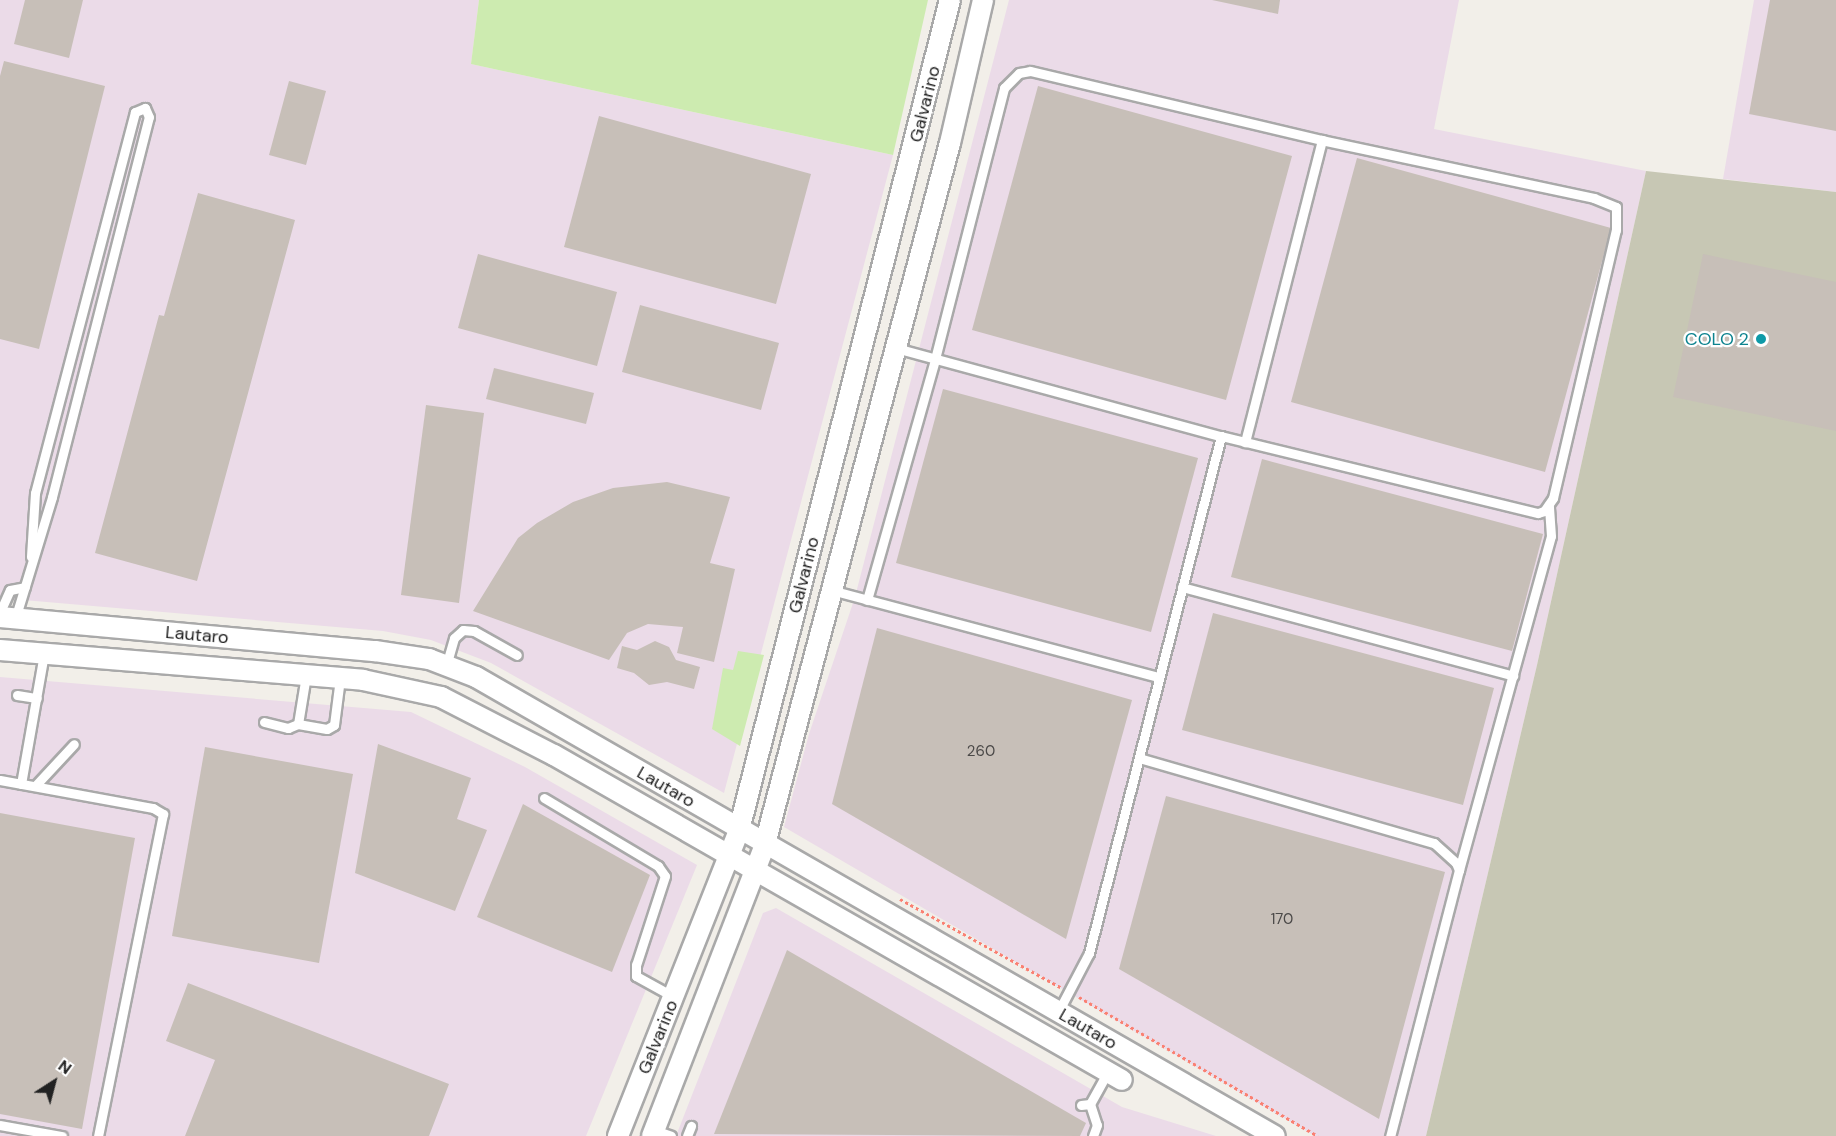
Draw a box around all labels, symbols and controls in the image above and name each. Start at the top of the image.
street label: Galvarino [905,63,945,145]
place label: COLO 2 [1685,328,1749,350]
marker: COLO 2 [1754,332,1768,346]
street label: Galvarino [784,534,824,616]
street label: Lautaro [164,621,230,649]
house number: 260 [967,743,995,761]
street label: Lautaro [633,762,699,812]
house number: 170 [1271,911,1293,929]
street label: Galvarino [633,997,683,1077]
street label: Lautaro [1055,1004,1121,1054]
north arrow [24,1052,84,1112]
text: N [54,1055,76,1079]

